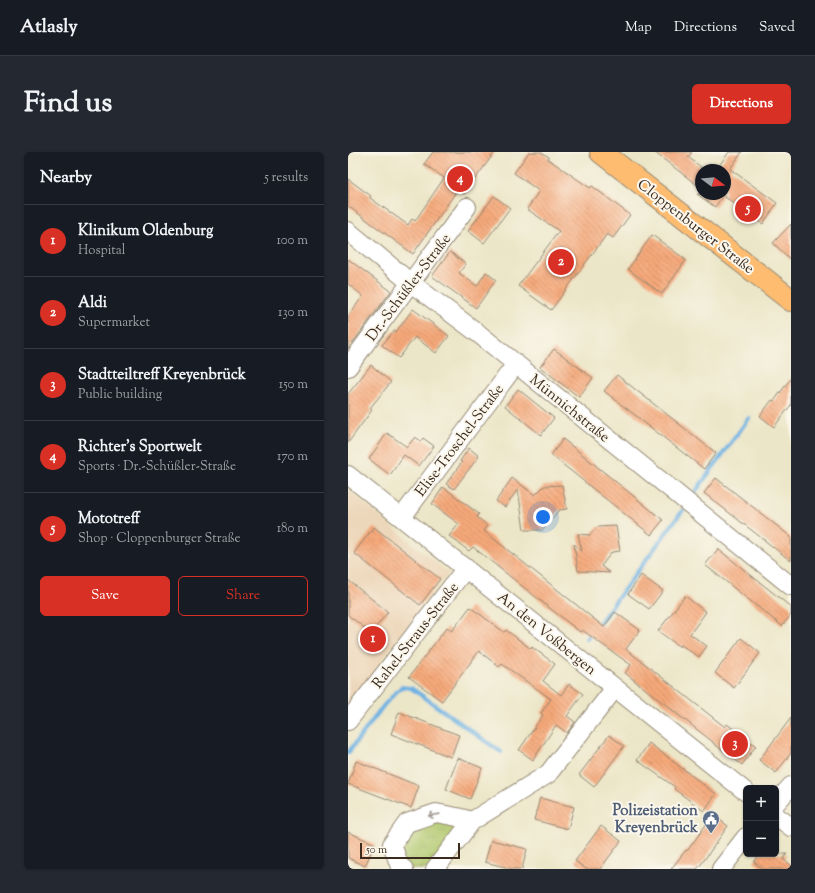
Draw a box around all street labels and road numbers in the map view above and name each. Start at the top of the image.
street label: Cloppenburger Straße [632,175,758,280]
street label: Dr.-Schüßler-Straße [362,230,457,346]
street label: Münnichstraße [524,370,614,448]
street label: Elise-Troschel-Straße [411,380,510,502]
street label: Rahel-Straus-Straße [368,578,464,694]
street label: An den Voßbergen [492,588,600,681]

